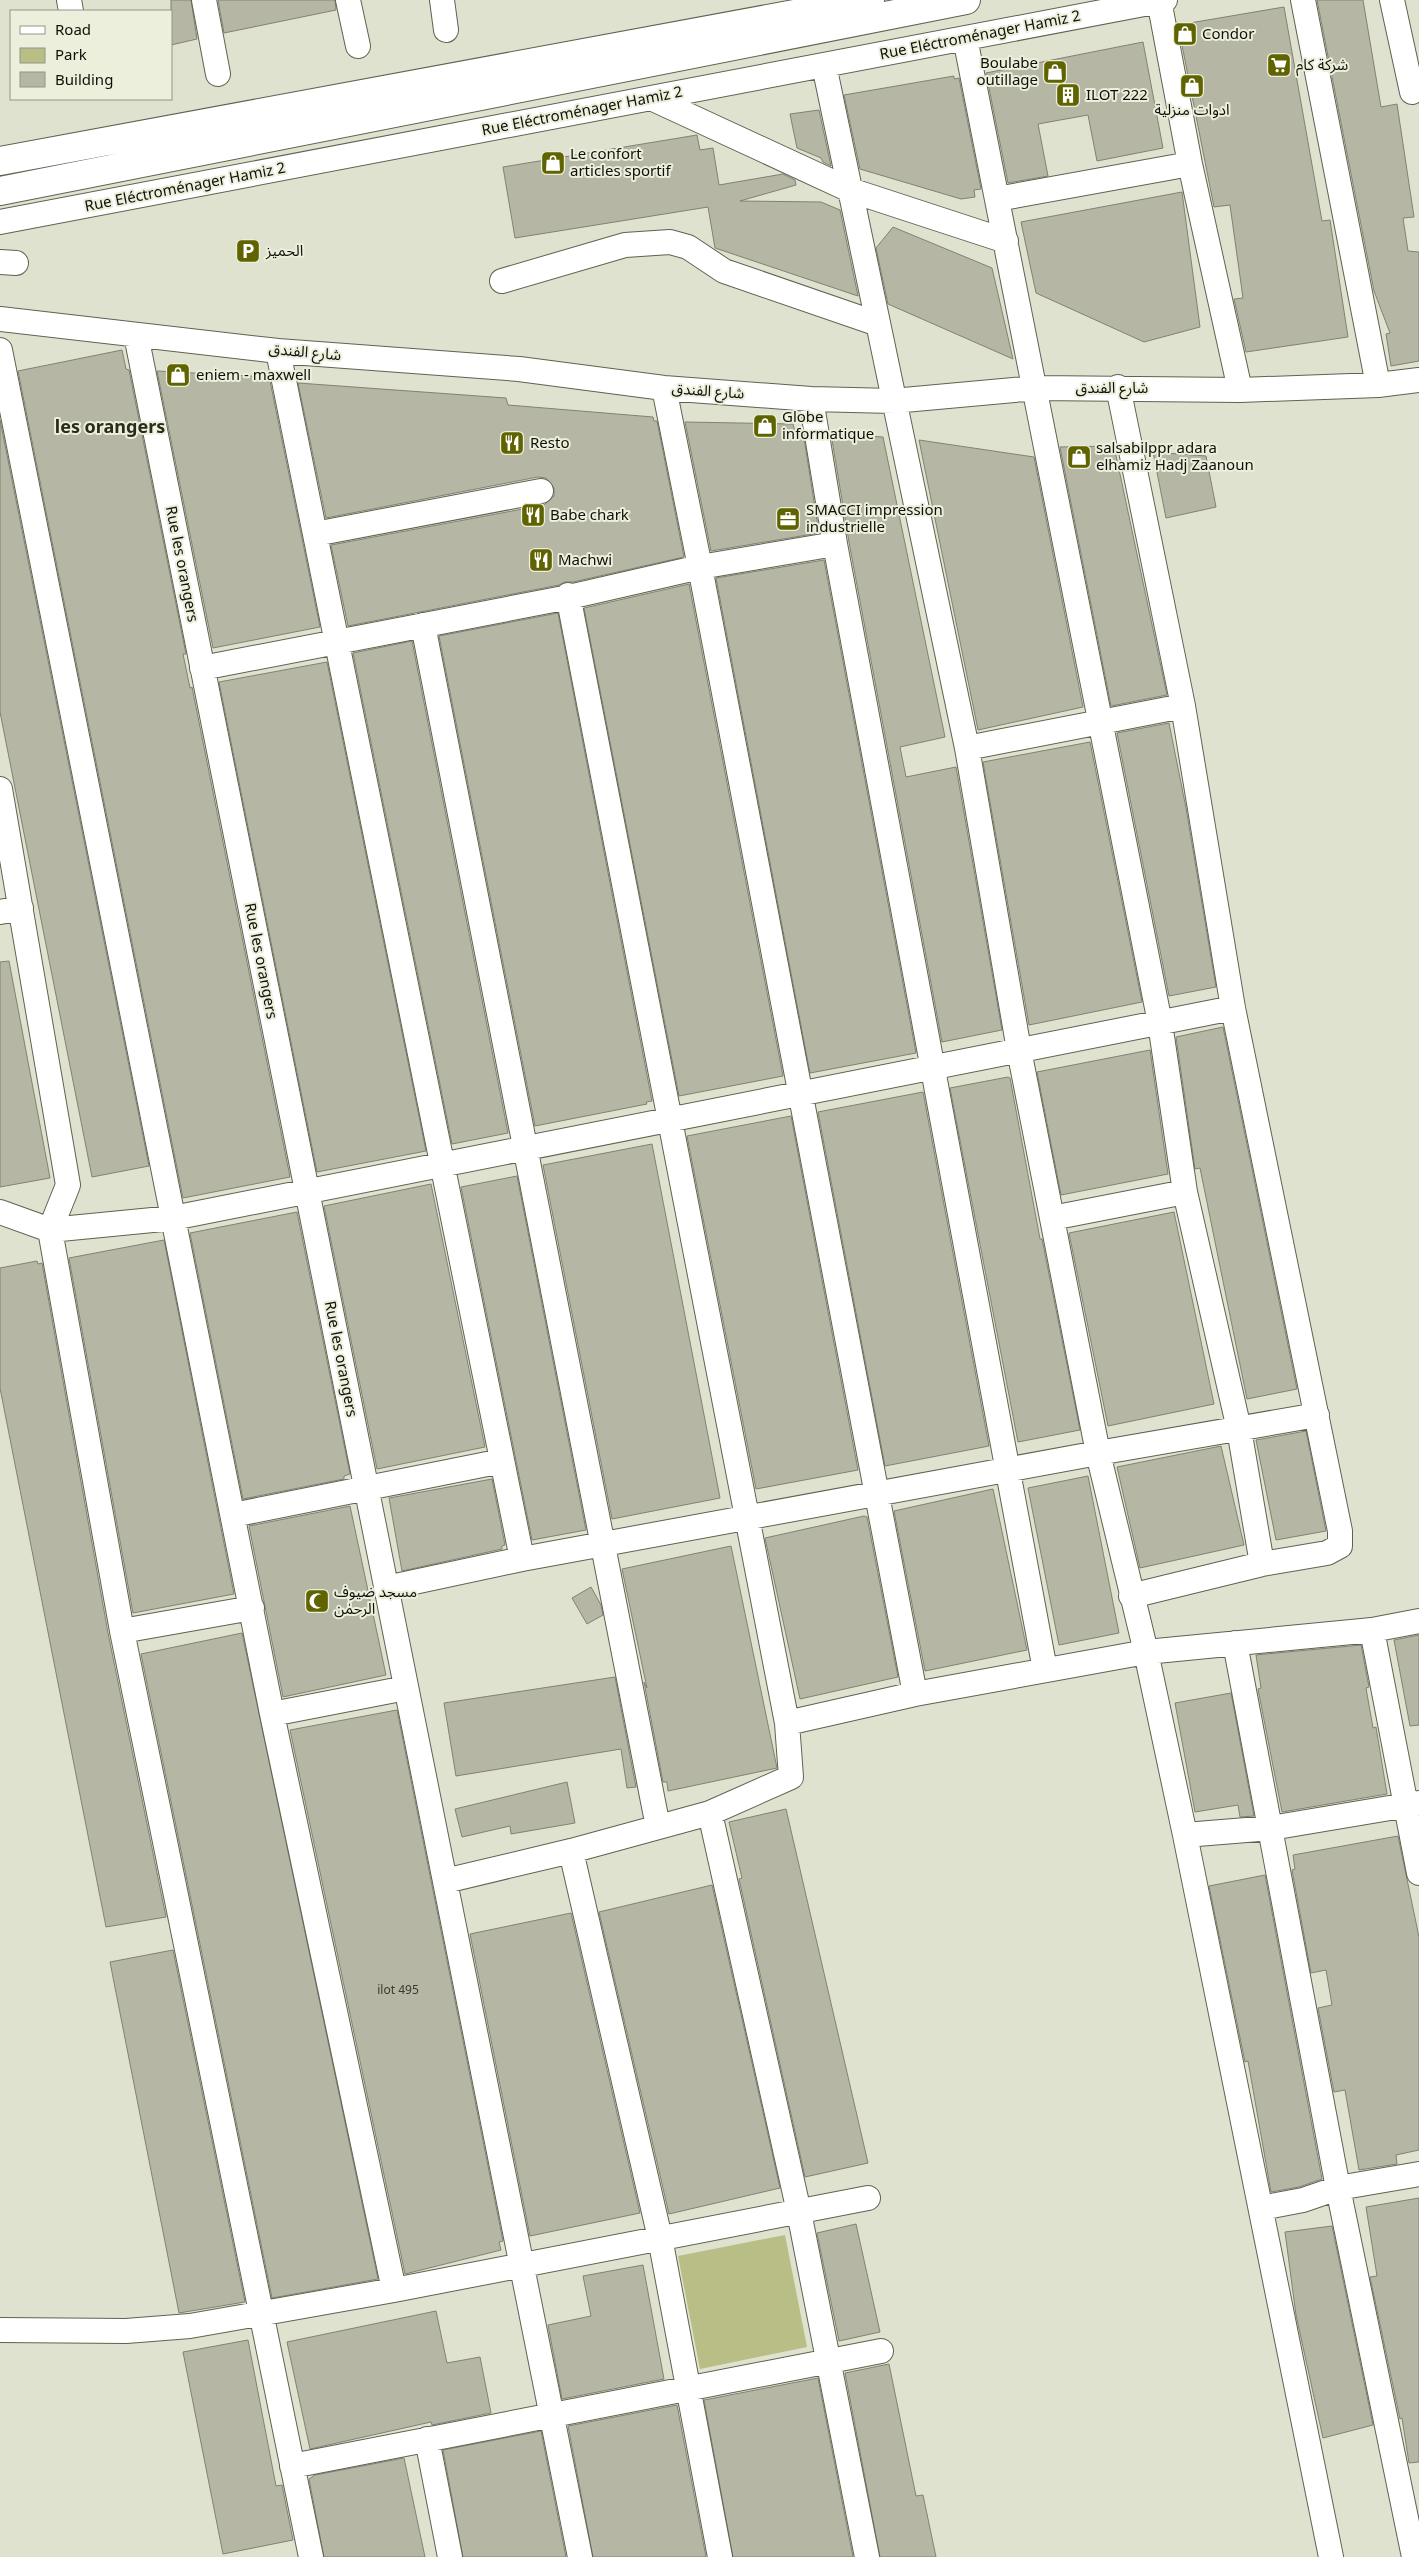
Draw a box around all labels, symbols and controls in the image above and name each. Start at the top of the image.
street label: Rue Eléctroménager Hamiz 2 [878,5,1082,63]
legend [10,10,172,100]
text: Road [55,19,91,39]
shop icon: Condor [1172,21,1198,47]
place label: Condor [1202,23,1254,43]
text: Park [55,44,87,64]
place label: Boulabe outillage [977,52,1038,89]
supermarket icon: شركة كام [1266,52,1292,78]
place label: شركة كام [1296,54,1349,76]
shop icon: Boulabe outillage [1042,59,1068,85]
text: Building [55,69,113,89]
shop icon: ادوات منزلية [1179,73,1205,99]
street label: Rue Eléctroménager Hamiz 2 [480,81,684,139]
building icon: ILOT 222 [1055,82,1081,108]
place label: ILOT 222 [1086,84,1148,104]
place label: ادوات منزلية [1154,99,1230,119]
place label: Le confort articles sportif [570,143,671,180]
shop icon: Le confort articles sportif [540,150,566,176]
street label: Rue Eléctroménager Hamiz 2 [83,157,287,215]
parking icon: الحميز [235,238,261,264]
place label: الحميز [265,240,303,260]
street label: شارع الفندق [268,338,342,367]
shop icon: eniem - maxwell [165,362,191,388]
place label: eniem - maxwell [196,364,311,384]
street label: شارع الفندق [671,377,745,406]
street label: شارع الفندق [1076,377,1149,400]
place label: Globe informatique [782,406,874,443]
shop icon: Globe informatique [752,413,778,439]
district label: les orangers [55,414,165,438]
restaurant icon: Resto [499,430,525,456]
place label: Resto [530,432,569,452]
place label: salsabilppr adara elhamiz Hadj Zaanoun [1096,437,1254,474]
shop icon: salsabilppr adara elhamiz Hadj Zaanoun [1066,444,1092,470]
place label: SMACCI impression industrielle [806,499,943,536]
restaurant icon: Babe chark [520,502,546,528]
street label: Rue les orangers [162,504,204,624]
place label: Babe chark [550,504,629,524]
office icon: SMACCI impression industrielle [775,506,801,532]
restaurant icon: Machwi [528,547,554,573]
place label: Machwi [558,549,612,569]
street label: Rue les orangers [241,901,283,1021]
street label: Rue les orangers [321,1299,363,1419]
place label: مسجد ضيوف الرحمٰن [334,1581,417,1618]
mosque icon: مسجد ضيوف الرحمٰن [304,1588,330,1614]
house number: ilot 495 [377,1981,419,1998]

